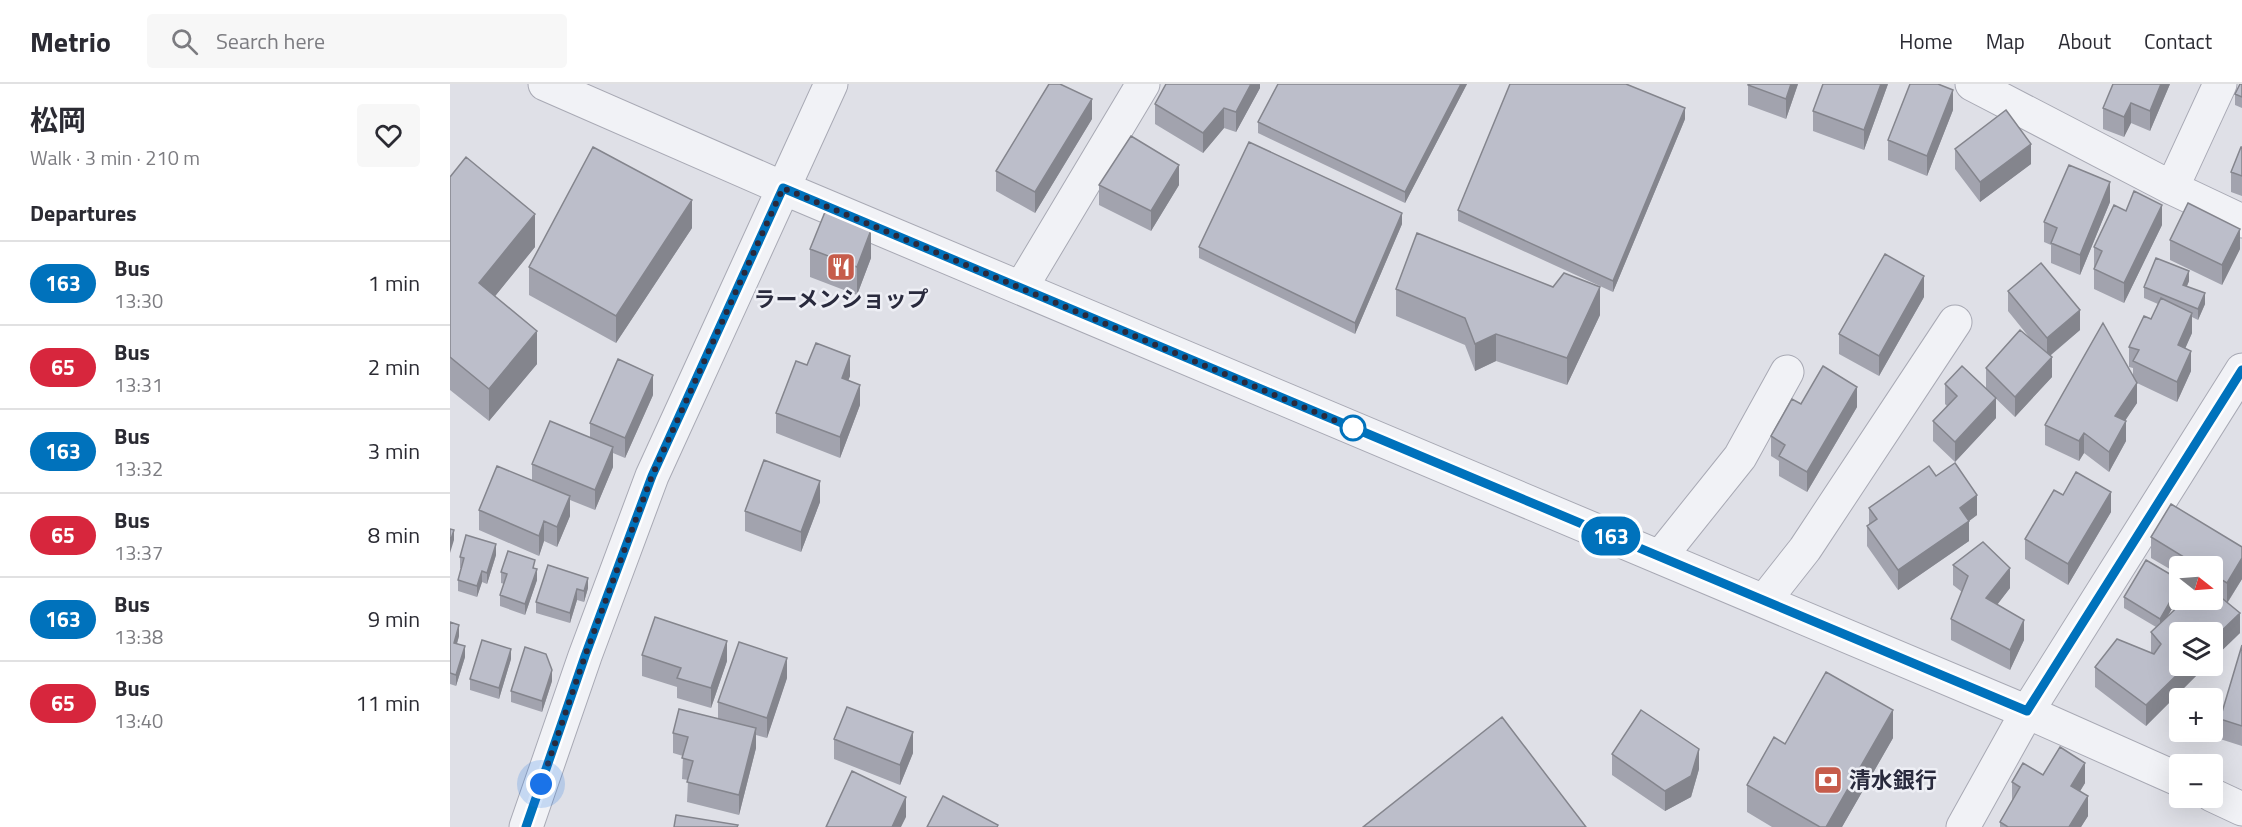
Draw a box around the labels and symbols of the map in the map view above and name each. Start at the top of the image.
restaurant icon: ラーメンショップ [825,251,857,283]
place label: ラーメンショップ [753,282,929,316]
unlabelled marker [1340,415,1366,441]
line badge: 163 [1576,516,1646,556]
north arrow [2169,556,2223,610]
place label: 清水銀行 [1849,763,1937,797]
bank icon: 清水銀行 [1812,764,1844,796]
your location [526,769,556,799]

